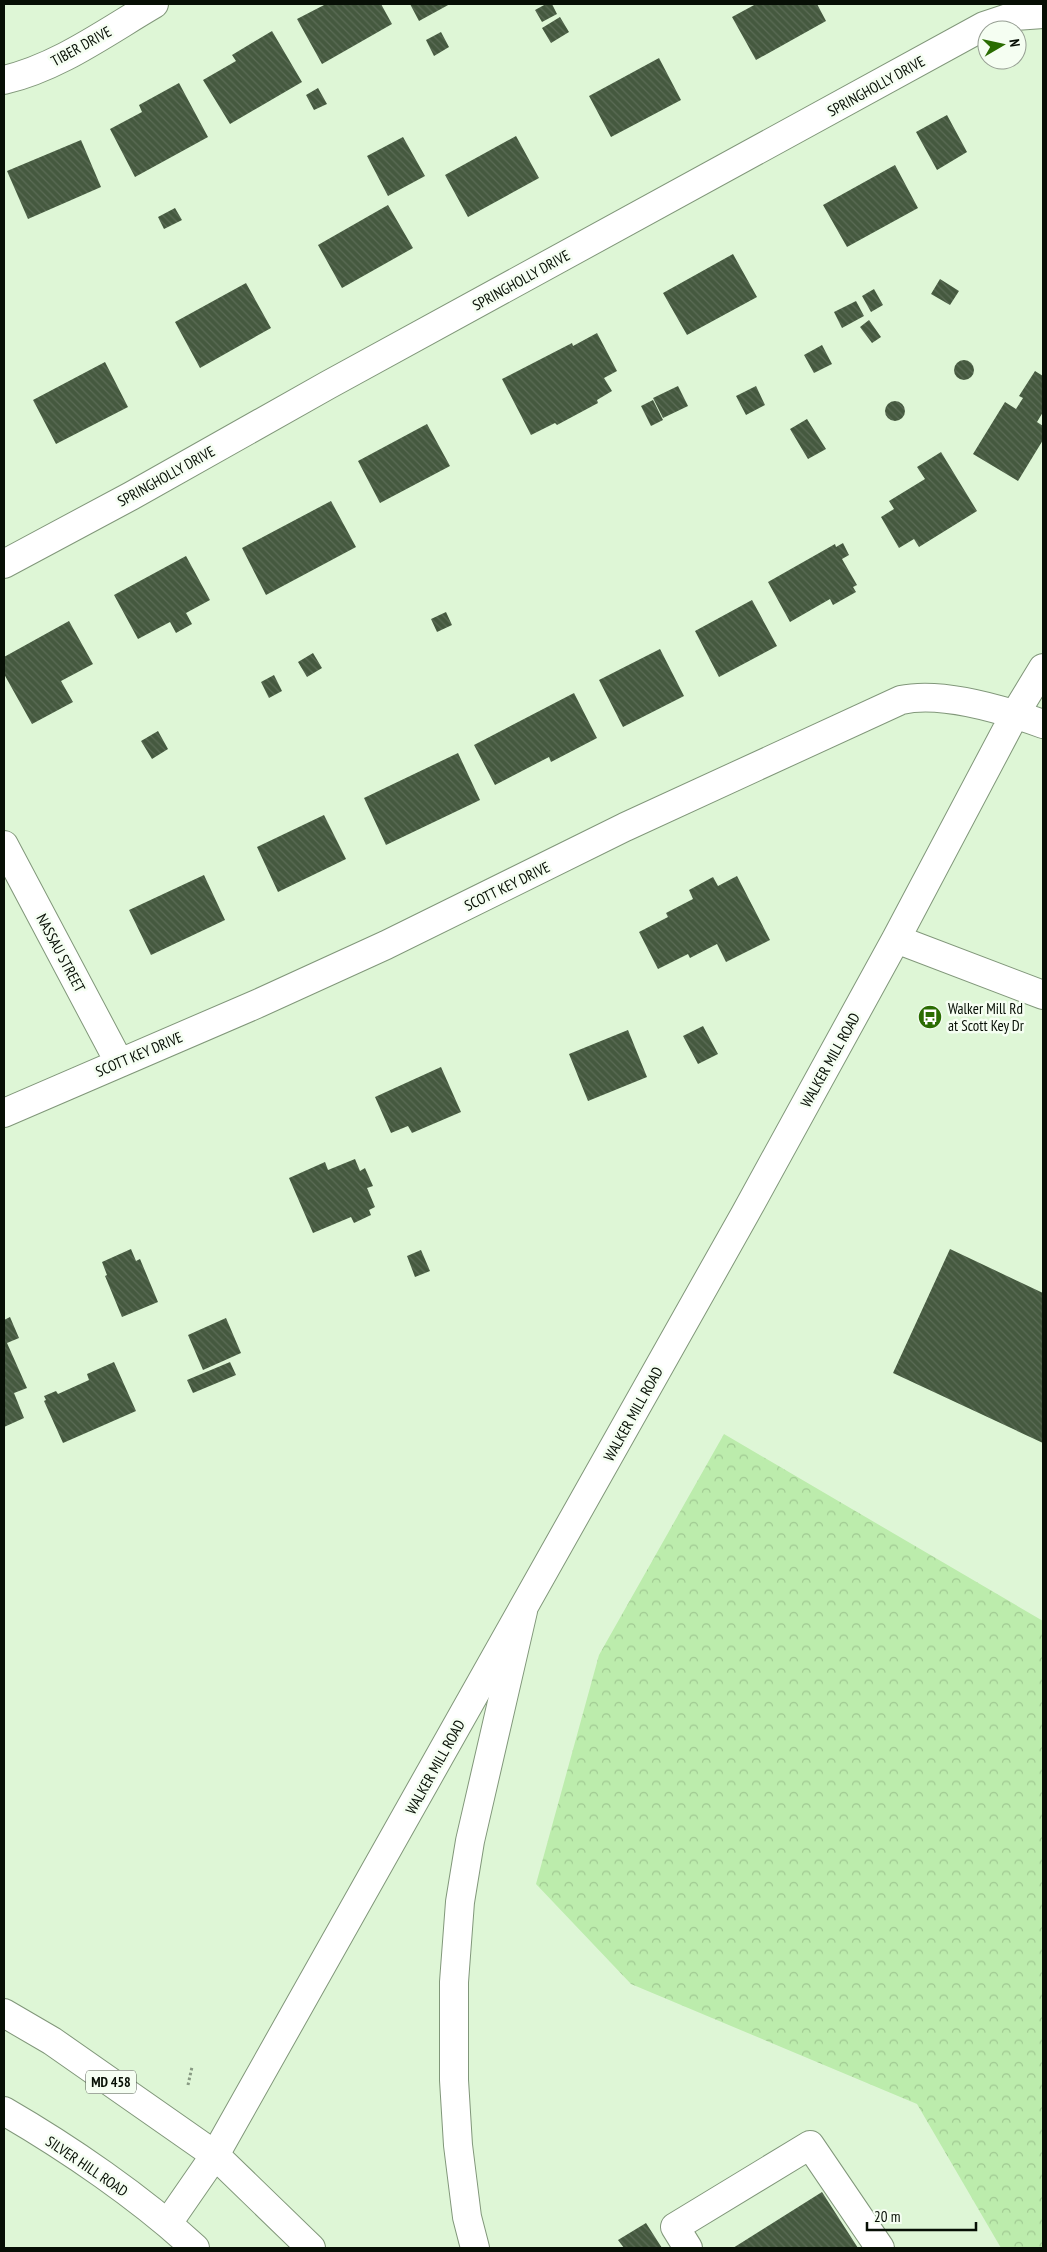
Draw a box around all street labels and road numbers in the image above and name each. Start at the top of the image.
street label: TIBER DRIVE [48,22,114,70]
street label: SPRINGHOLLY DRIVE [824,51,928,121]
street label: SPRINGHOLLY DRIVE [469,245,573,315]
street label: SPRINGHOLLY DRIVE [114,441,218,511]
street label: SCOTT KEY DRIVE [461,857,553,915]
street label: NASSAU STREET [32,911,90,996]
street label: WALKER MILL ROAD [796,1009,864,1111]
street label: SCOTT KEY DRIVE [93,1027,185,1081]
street label: WALKER MILL ROAD [599,1363,667,1465]
street label: WALKER MILL ROAD [401,1716,469,1818]
road number: MD 458 [86,2070,136,2094]
street label: SILVER HILL ROAD [42,2132,132,2200]

